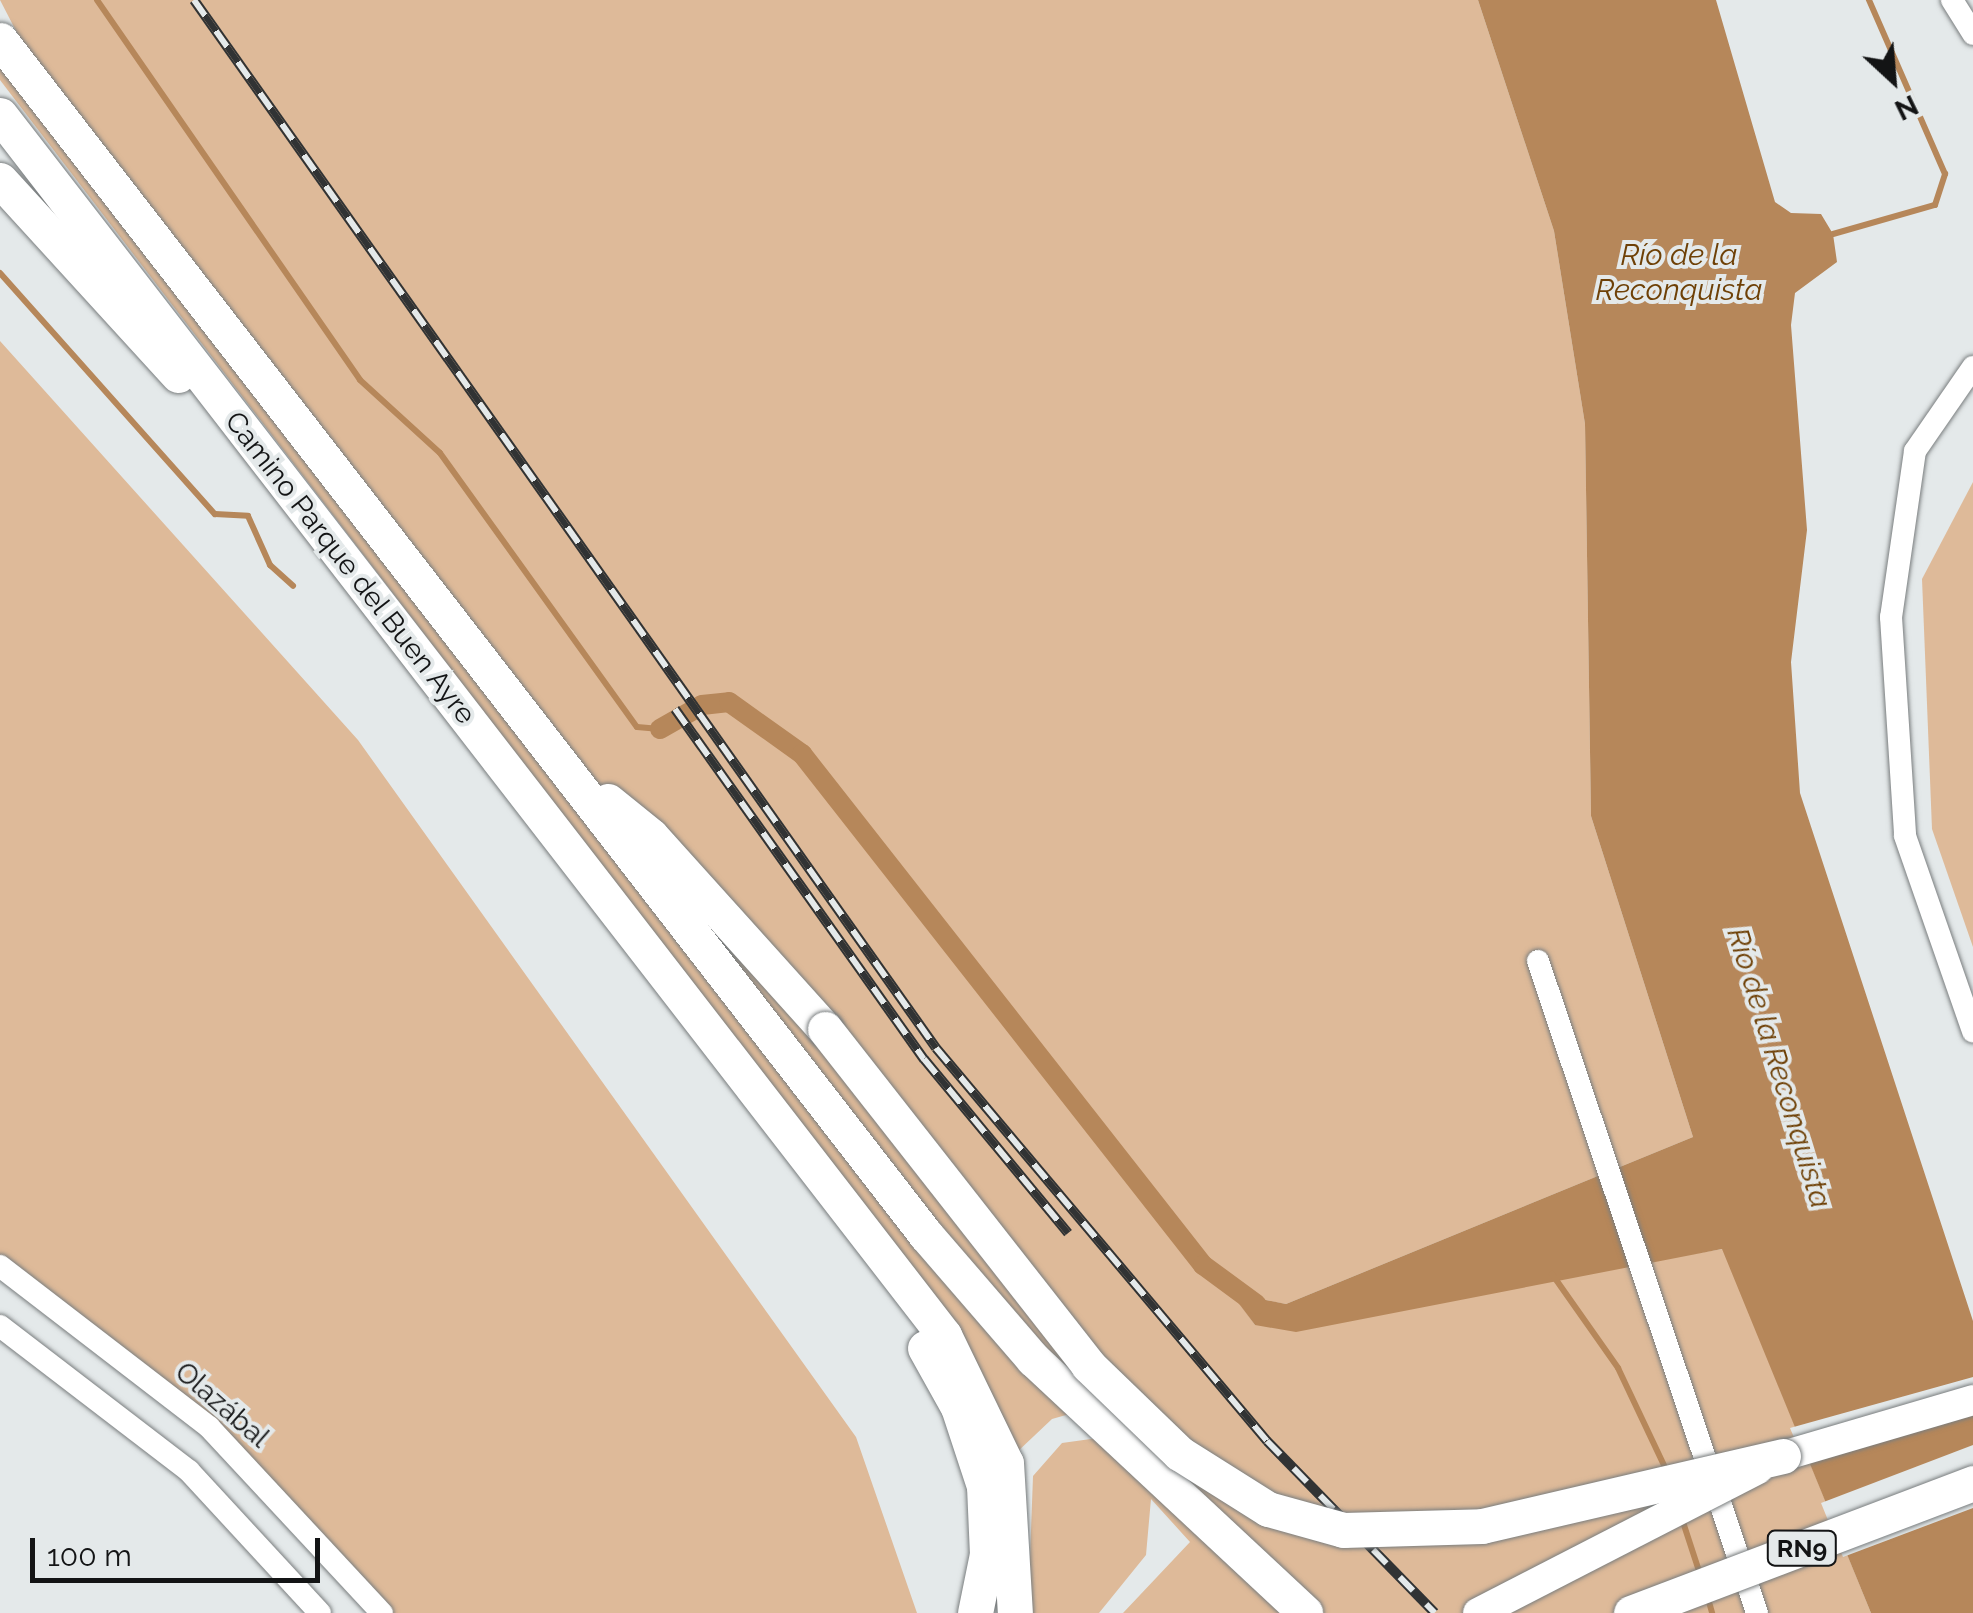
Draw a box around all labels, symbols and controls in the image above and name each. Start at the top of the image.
north arrow [1843,30,1943,130]
text: N [1890,88,1923,127]
water label: Río de la Reconquista [1596,237,1762,308]
street label: Camino Parque del Buen Ayre [217,405,483,731]
water label: Río de la Reconquista [1719,923,1839,1213]
street label: Olazábal [168,1355,276,1455]
scale bar [35,1518,325,1580]
road number: RN9 [1764,1528,1840,1568]
text: 100 m [47,1538,132,1573]

